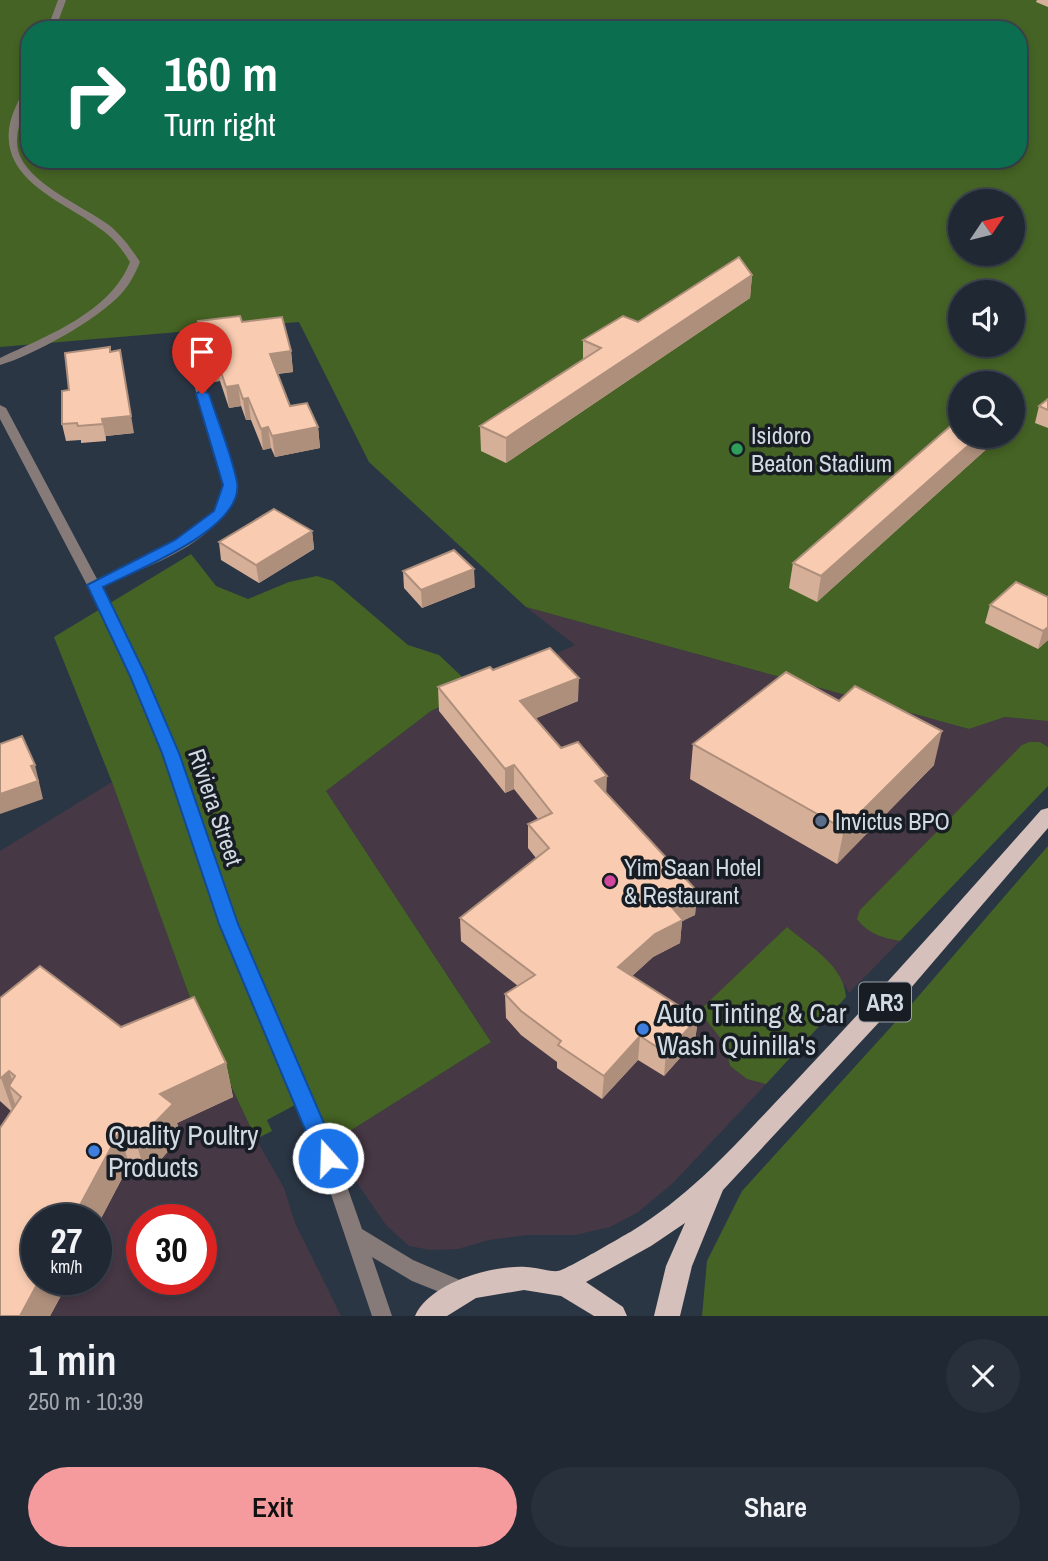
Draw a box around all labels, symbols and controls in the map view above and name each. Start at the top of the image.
text: 160 m [164,40,278,106]
icon: right [49,49,140,140]
text: Turn right [164,103,276,146]
north arrow [948,189,1026,266]
map controls [948,189,1025,448]
button: sound [948,280,1025,357]
pin [172,322,232,394]
icon: arrive [183,333,221,371]
button: search [948,371,1025,448]
place label: Isidoro Beaton Stadium [751,419,892,479]
marker: Isidoro Beaton Stadium [729,441,745,457]
street label: Riviera Street [181,744,251,870]
place label: Invictus BPO [835,805,950,837]
marker: Invictus BPO [813,813,829,829]
place label: Yim Saan Hotel & Restaurant [624,851,761,911]
marker: Yim Saan Hotel & Restaurant [602,873,618,889]
road number: AR3 [859,982,911,1021]
place label: Auto Tinting & Car Wash Quinilla's [656,994,847,1064]
marker: Auto Tinting & Car Wash Quinilla's [635,1021,651,1037]
place label: Quality Poultry Products [108,1116,259,1186]
position arrow [291,1121,365,1195]
marker: Quality Poultry Products [86,1143,102,1159]
speed limit sign: 30 [126,1204,217,1295]
text: 27 [51,1217,82,1264]
text: km/h [51,1254,83,1279]
text: 1 min [28,1332,117,1388]
button: close [946,1339,1020,1413]
text: 250 m · 10:39 [28,1386,143,1417]
button: Exit [28,1467,517,1547]
button: Share [531,1467,1020,1547]

